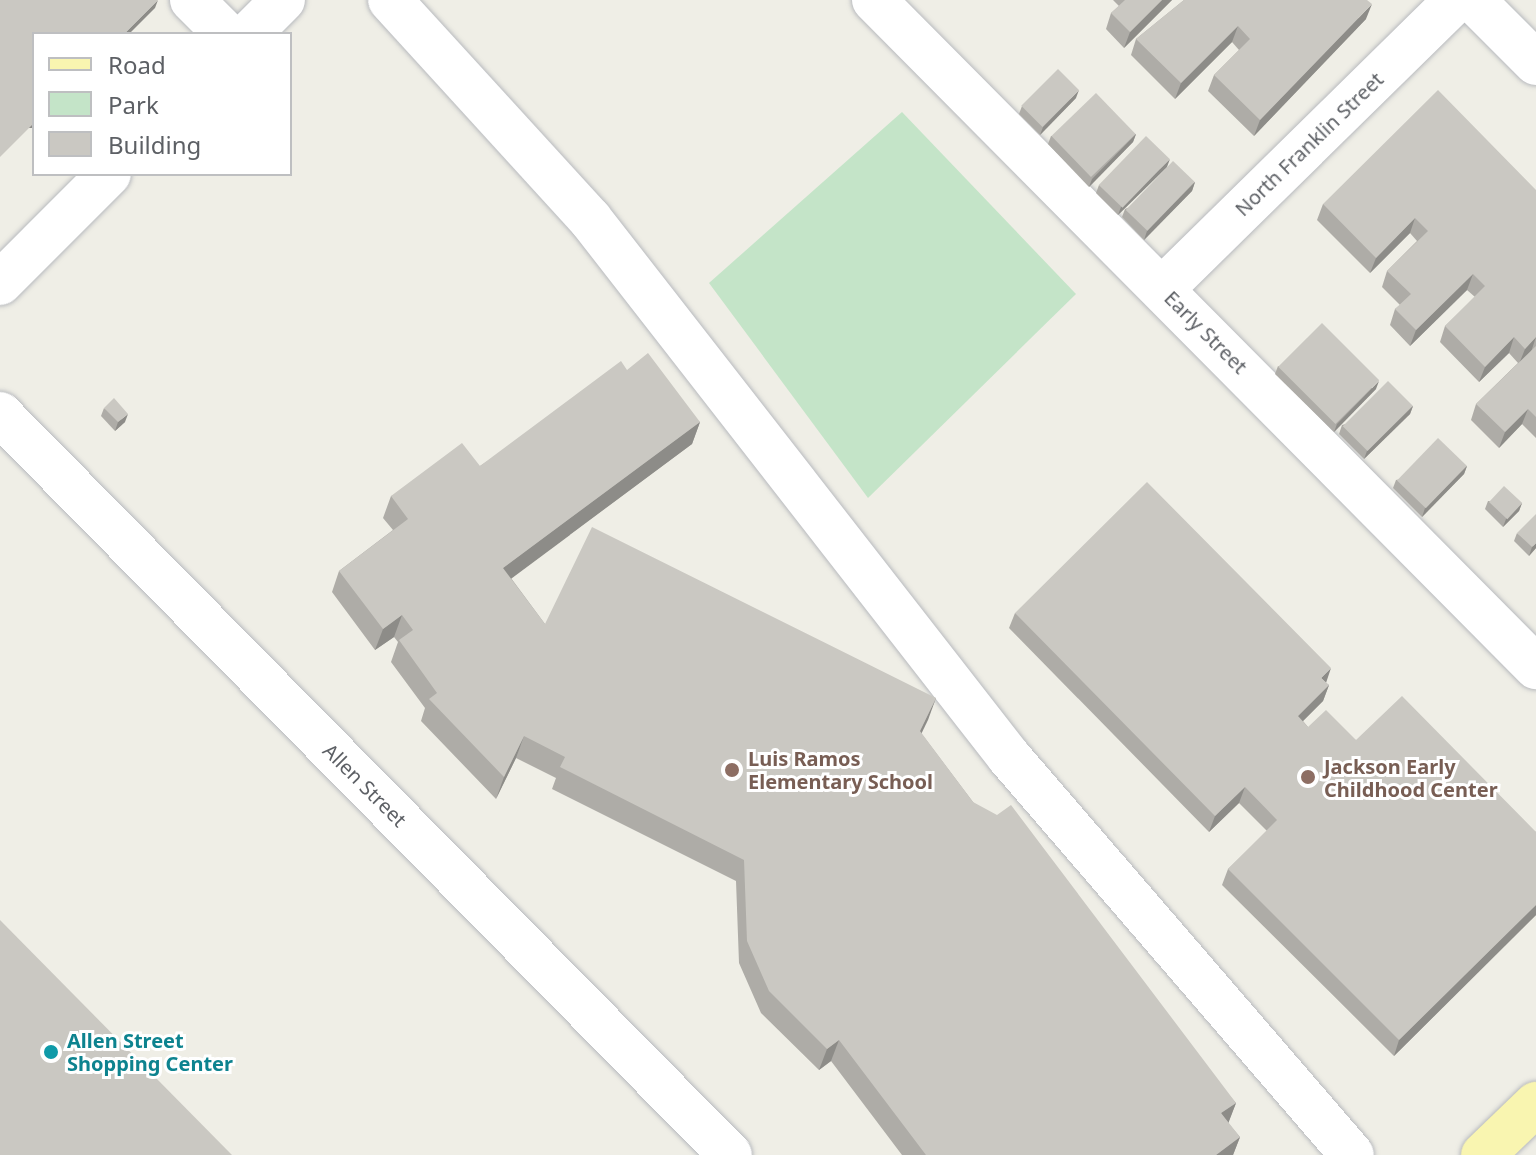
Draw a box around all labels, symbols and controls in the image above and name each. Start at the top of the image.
legend [32,32,292,176]
text: Road [108,48,166,81]
street label: North Franklin Street [1230,67,1388,221]
text: Park [108,88,159,121]
text: Building [108,128,201,161]
street label: Early Street [1160,286,1252,378]
street label: Allen Street [318,738,412,832]
place label: Luis Ramos Elementary School [748,746,933,793]
place label: Jackson Early Childhood Center [1324,754,1498,801]
marker: Luis Ramos Elementary School [723,761,741,779]
marker: Jackson Early Childhood Center [1299,768,1317,786]
place label: Allen Street Shopping Center [67,1028,233,1075]
marker: Allen Street Shopping Center [42,1043,60,1061]

